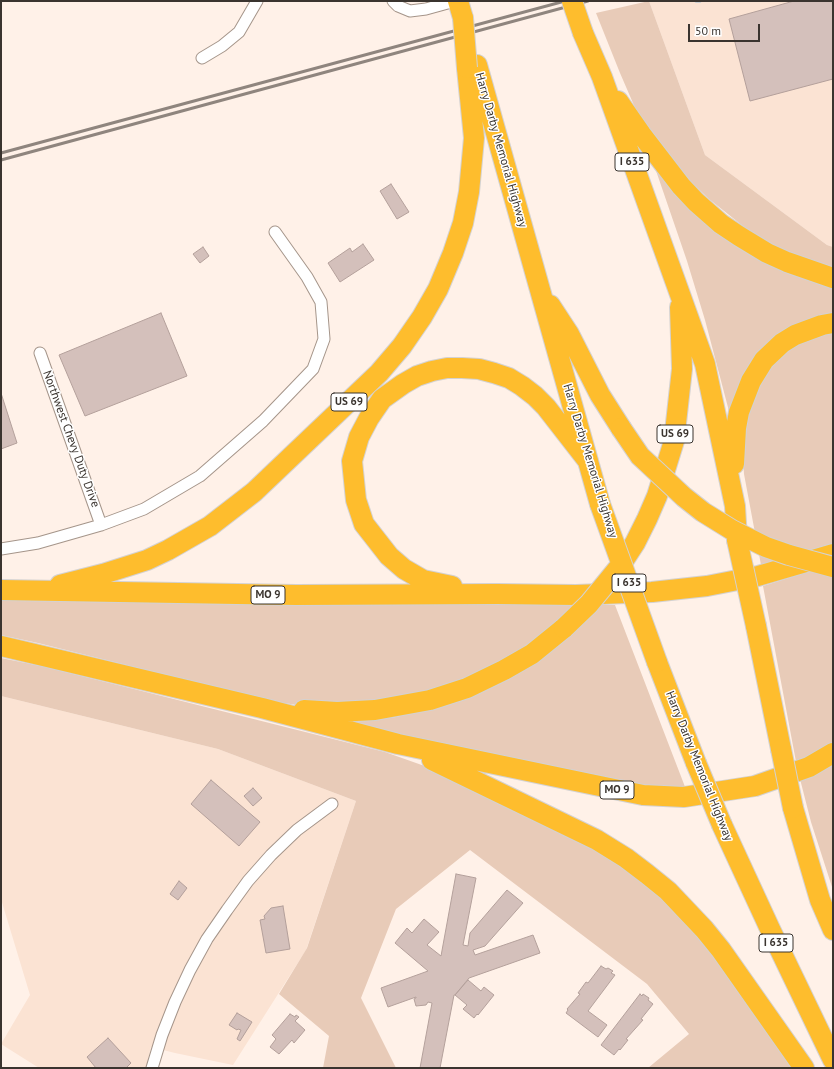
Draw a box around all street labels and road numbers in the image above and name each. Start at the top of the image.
street label: Harry Darby Memorial Highway [472,71,530,229]
road number: I 635 [615,153,649,171]
street label: Northwest Chevy Duty Drive [39,369,103,509]
street label: Harry Darby Memorial Highway [560,382,620,540]
road number: US 69 [331,393,367,411]
road number: US 69 [657,425,693,443]
road number: I 635 [612,574,646,592]
road number: MO 9 [251,586,285,604]
street label: Harry Darby Memorial Highway [662,689,736,843]
road number: MO 9 [600,781,634,799]
road number: I 635 [759,934,793,952]

